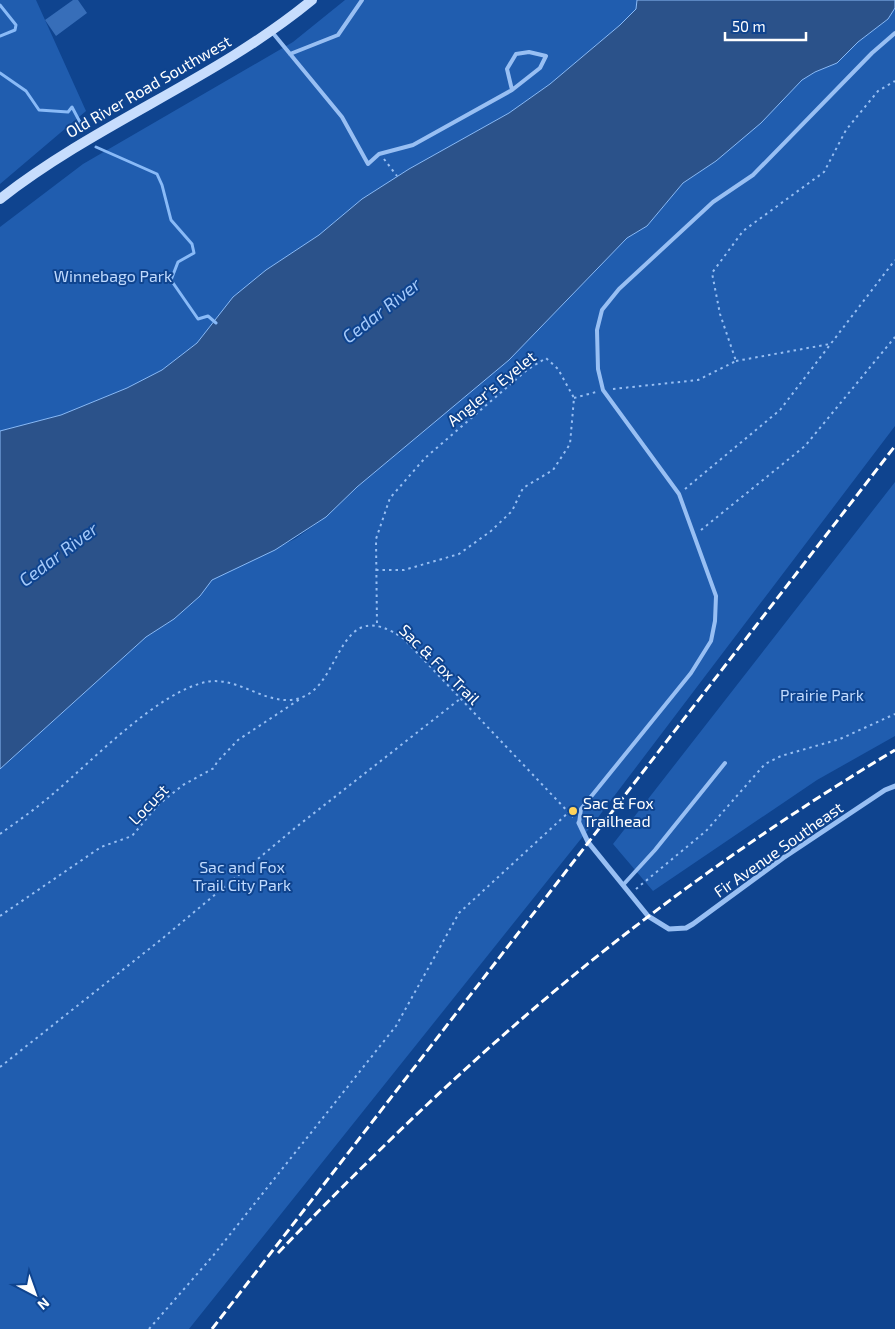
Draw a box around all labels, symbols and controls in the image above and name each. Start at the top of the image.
scale bar [725,10,806,42]
text: 50 m [732,17,766,35]
street label: Old River Road Southwest [62,31,234,141]
park label: Winnebago Park [54,266,172,285]
water label: Cedar River [338,272,425,347]
street label: Angler's Eyelet [443,347,539,429]
water label: Cedar River [14,517,102,591]
street label: Sac & Fox Trail [396,620,484,708]
park label: Prairie Park [780,685,864,704]
street label: Locust [124,780,172,828]
place label: Sac & Fox Trailhead [583,793,654,830]
street label: Fir Avenue Southeast [710,797,846,901]
marker: Sac & Fox Trailhead [567,805,579,817]
park label: Sac and Fox Trail City Park [193,857,291,894]
north arrow [10,1269,60,1319]
text: N [34,1294,53,1314]

